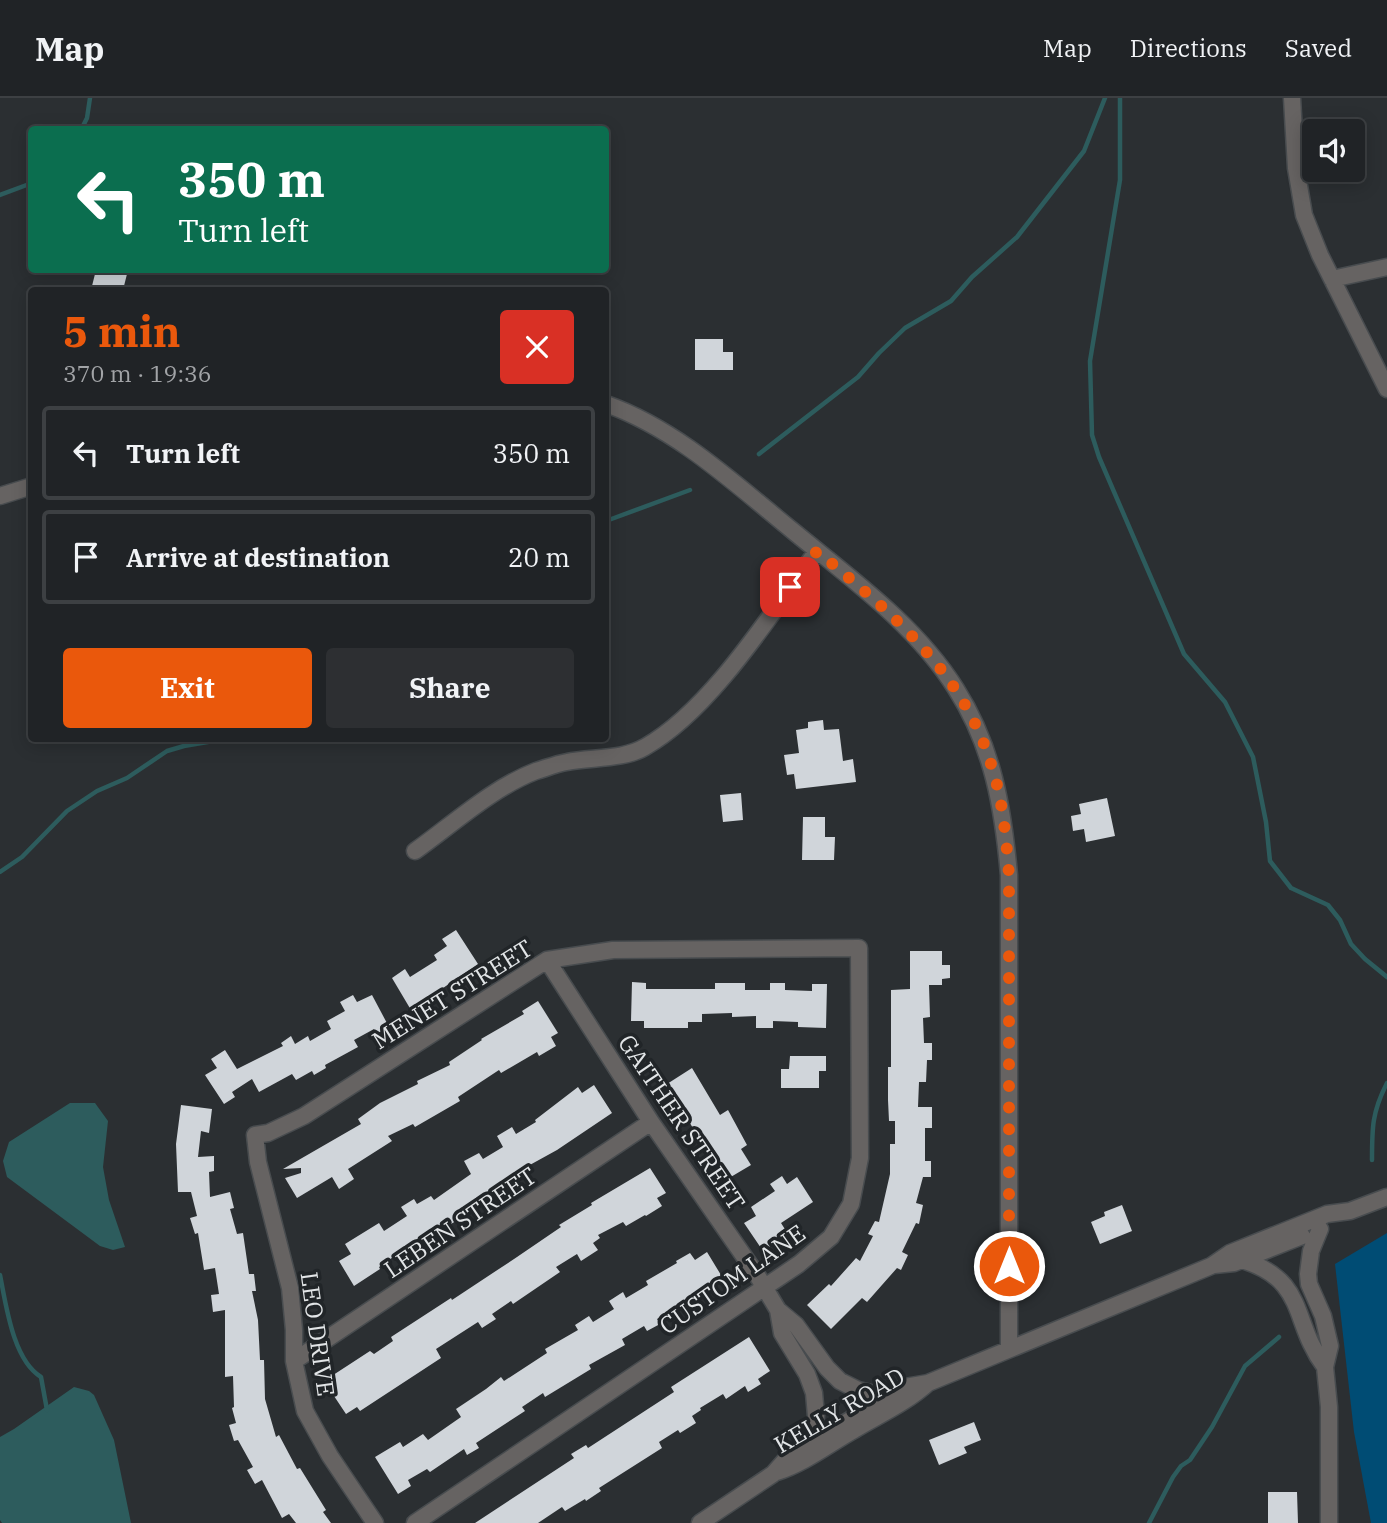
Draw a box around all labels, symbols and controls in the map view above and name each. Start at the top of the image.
text: Map [35,27,104,70]
text: Map [1043,32,1092,64]
text: Directions [1130,32,1247,64]
text: Saved [1285,32,1352,64]
map controls [1302,119,1365,182]
button: sound [1302,119,1365,182]
text: 350 m [178,147,325,210]
icon: left [63,154,154,245]
text: Turn left [178,209,309,251]
text: 5 min [63,304,181,359]
button: close [500,310,574,384]
text: 370 m · 19:36 [63,358,212,388]
icon: left [67,434,105,472]
text: Turn left [126,436,240,470]
text: 350 m [492,436,570,470]
icon: arrive [67,538,105,576]
text: Arrive at destination [126,540,390,574]
text: 20 m [508,540,570,574]
pin [760,557,820,617]
icon: arrive [771,568,809,606]
button: Exit [63,648,312,728]
button: Share [326,648,574,728]
street label: MENET STREET [366,932,538,1056]
street label: GAITHER STREET [611,1028,753,1216]
street label: LEBEN STREET [378,1159,542,1285]
street label: CUSTOM LANE [653,1217,811,1341]
position arrow [972,1229,1046,1303]
street label: LEO DRIVE [293,1270,343,1398]
street label: KELLY ROAD [768,1360,910,1460]

